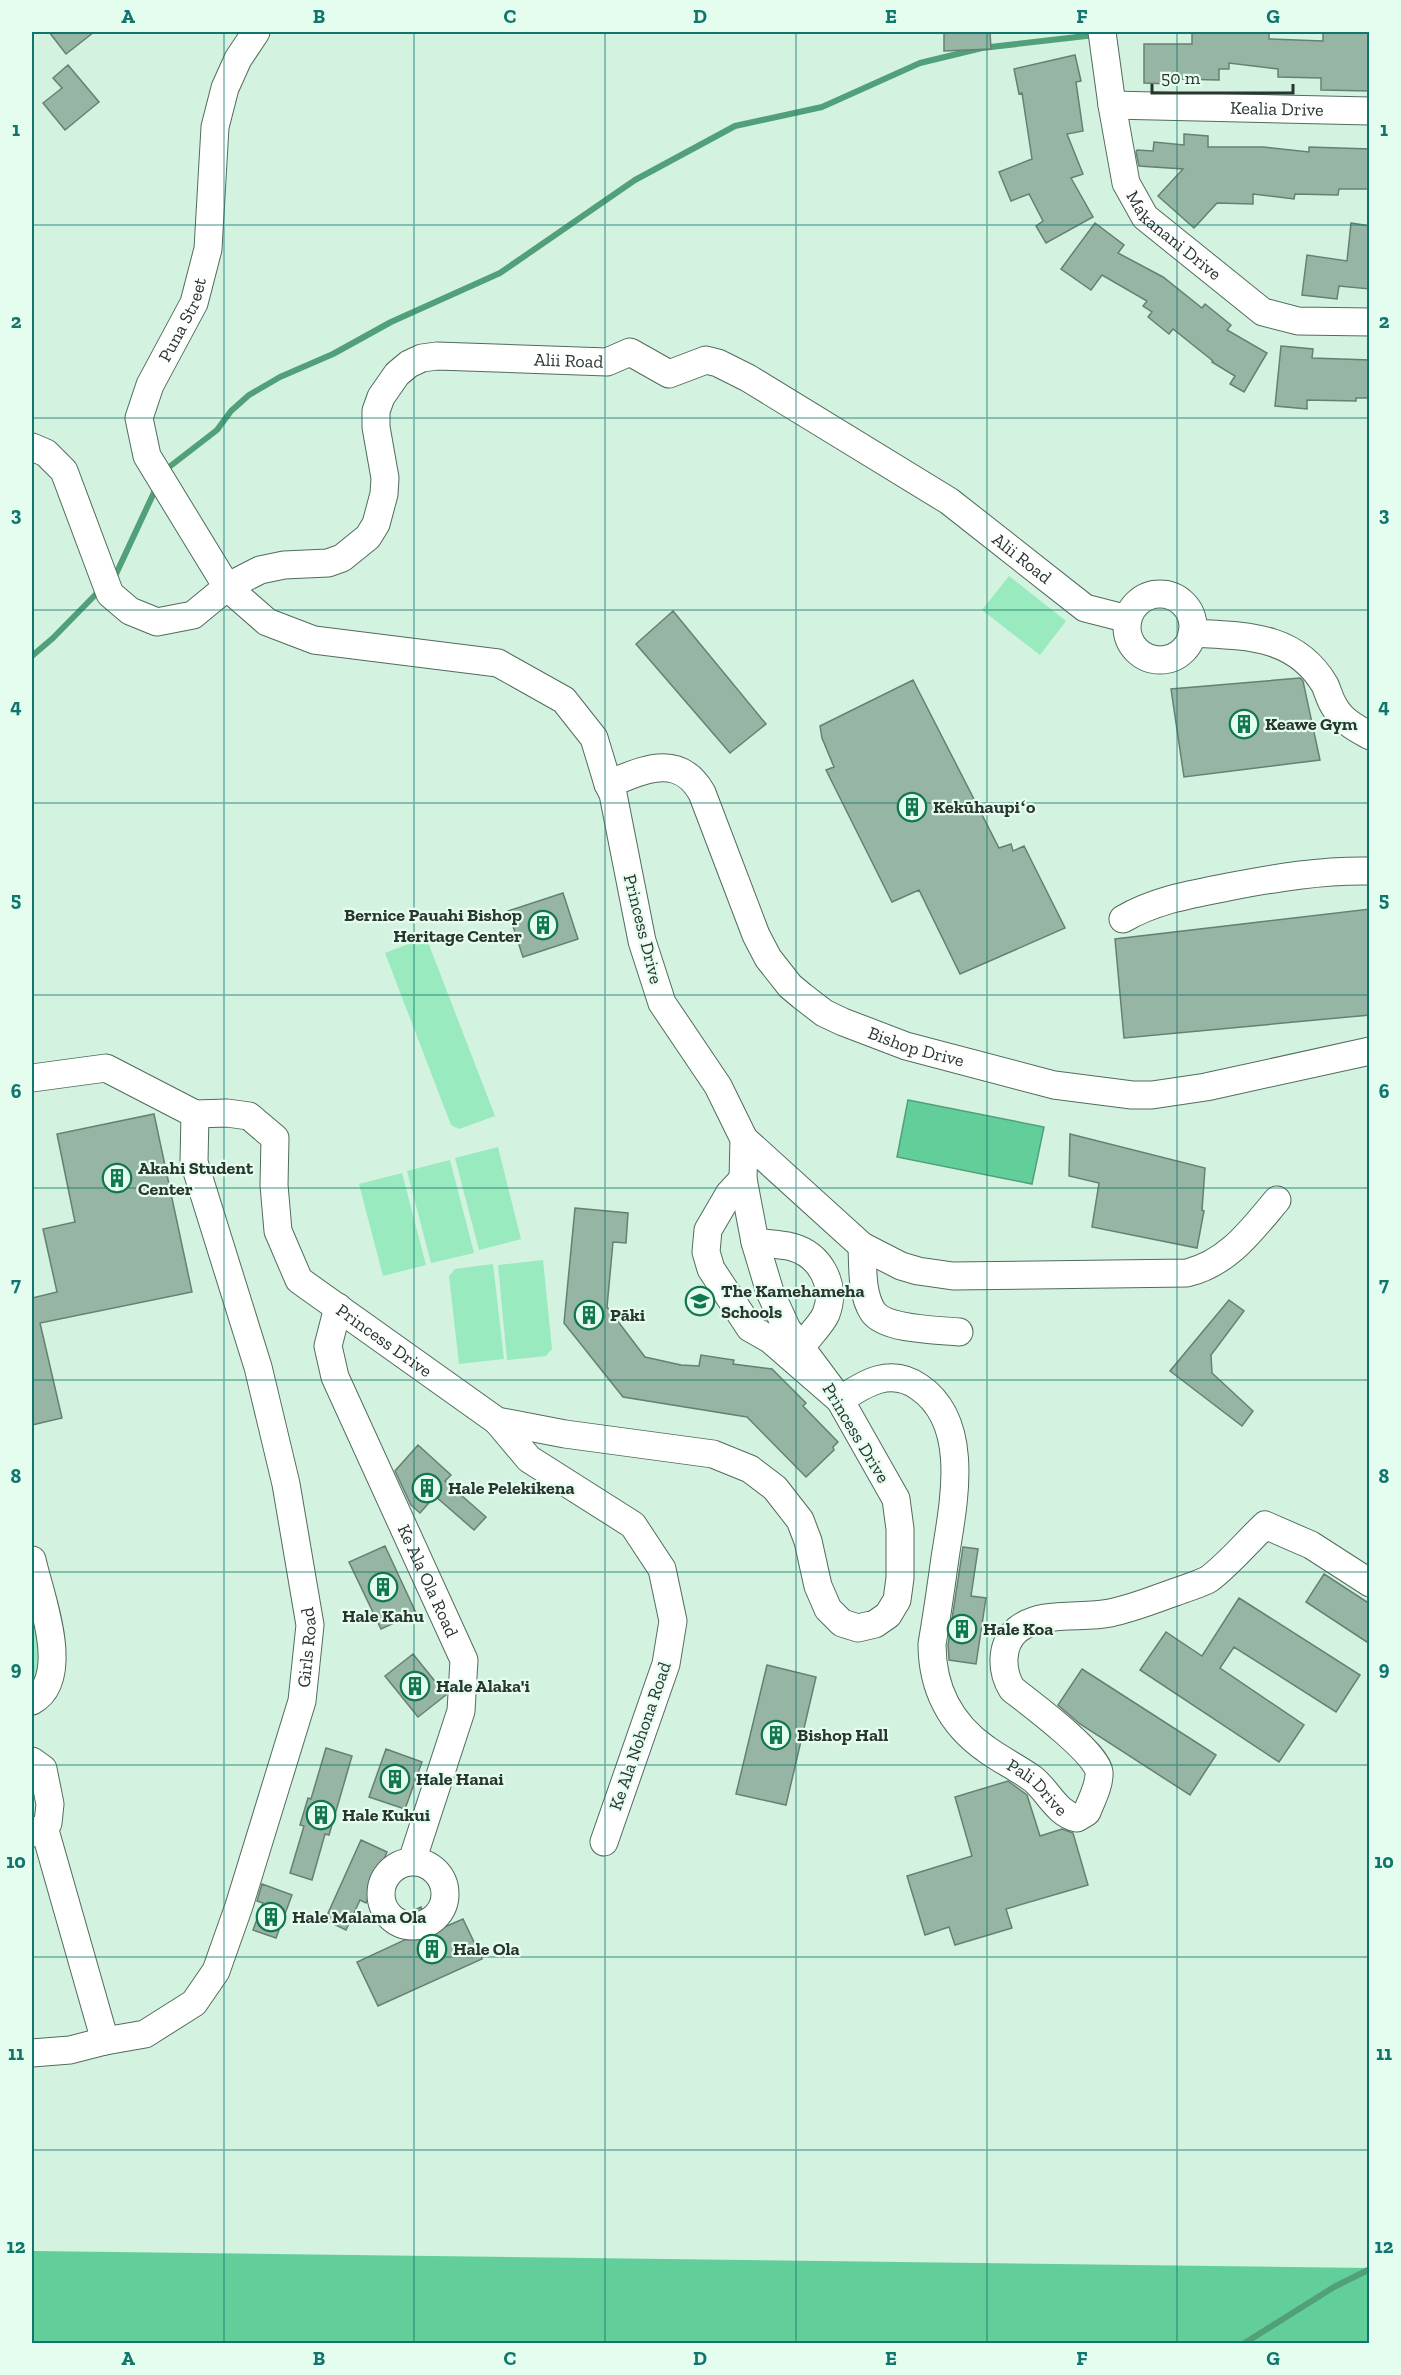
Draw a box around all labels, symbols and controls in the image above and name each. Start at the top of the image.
text: A [121,4,135,28]
text: B [313,4,325,28]
text: C [504,4,517,28]
text: D [693,4,707,28]
text: E [885,4,897,28]
text: F [1076,4,1088,28]
text: G [1266,4,1280,28]
scale bar [1152,57,1293,95]
text: 50 m [1161,67,1201,89]
street label: Kealia Drive [1230,97,1324,121]
text: 1 [12,117,20,141]
text: 1 [1380,117,1388,141]
street label: Makanani Drive [1121,187,1226,285]
street label: Puna Street [153,275,211,366]
text: 2 [11,309,22,333]
text: 2 [1379,309,1390,333]
street label: Alii Road [534,348,604,373]
text: 3 [11,502,22,526]
text: 3 [1379,502,1390,526]
street label: Alii Road [988,528,1056,588]
text: 4 [10,694,22,718]
text: 4 [1378,694,1390,718]
building icon: Keawe Gym [1228,708,1260,740]
place label: Keawe Gym [1265,713,1358,735]
building icon: Kekūhaupiʻo [896,791,928,823]
place label: Kekūhaupiʻo [933,796,1036,818]
street label: Princess Drive [619,872,667,986]
text: 5 [11,887,21,911]
text: 5 [1379,887,1389,911]
place label: Bernice Pauahi Bishop Heritage Center [344,904,522,947]
building icon: Bernice Pauahi Bishop Heritage Center [527,909,559,941]
street label: Bishop Drive [865,1022,967,1072]
text: 6 [11,1079,22,1103]
text: 6 [1379,1079,1390,1103]
place label: Akahi Student Center [138,1157,254,1200]
building icon: Akahi Student Center [101,1162,133,1194]
text: 7 [11,1272,21,1296]
text: 7 [1379,1272,1389,1296]
place label: The Kamehameha Schools [721,1280,865,1323]
school or university icon: The Kamehameha Schools [684,1285,716,1317]
street label: Princess Drive [332,1299,436,1382]
building icon: Pāki [573,1299,605,1331]
place label: Pāki [610,1304,646,1326]
street label: Princess Drive [818,1379,894,1487]
text: 8 [11,1464,22,1488]
text: 8 [1379,1464,1390,1488]
building icon: Hale Pelekikena [411,1472,443,1504]
place label: Hale Pelekikena [448,1477,575,1499]
street label: Ke Ala Ola Road [393,1521,463,1641]
building icon: Hale Kahu [367,1571,399,1603]
place label: Hale Kahu [342,1605,425,1627]
street label: Girls Road [292,1606,321,1689]
building icon: Hale Koa [946,1613,978,1645]
place label: Hale Koa [983,1618,1053,1640]
text: 9 [11,1656,22,1680]
text: 9 [1379,1656,1390,1680]
street label: Ke Ala Nohona Road [604,1659,676,1813]
building icon: Hale Alaka'i [399,1670,431,1702]
place label: Hale Alaka'i [436,1675,531,1697]
building icon: Bishop Hall [760,1719,792,1751]
place label: Bishop Hall [797,1724,888,1746]
street label: Pali Drive [1003,1754,1072,1821]
building icon: Hale Hanai [379,1763,411,1795]
place label: Hale Hanai [416,1768,504,1790]
building icon: Hale Kukui [305,1799,337,1831]
place label: Hale Kukui [342,1804,431,1826]
text: 10 [6,1849,26,1873]
text: 10 [1374,1849,1394,1873]
building icon: Hale Malama Ola [255,1901,287,1933]
place label: Hale Malama Ola [292,1906,426,1928]
building icon: Hale Ola [416,1933,448,1965]
place label: Hale Ola [453,1938,520,1960]
text: 11 [8,2041,24,2065]
text: 11 [1376,2041,1392,2065]
text: 12 [7,2234,26,2258]
text: 12 [1375,2234,1394,2258]
text: A [121,2346,135,2370]
text: B [313,2346,325,2370]
text: C [504,2346,517,2370]
text: D [693,2346,707,2370]
text: E [885,2346,897,2370]
text: F [1076,2346,1088,2370]
text: G [1266,2346,1280,2370]

